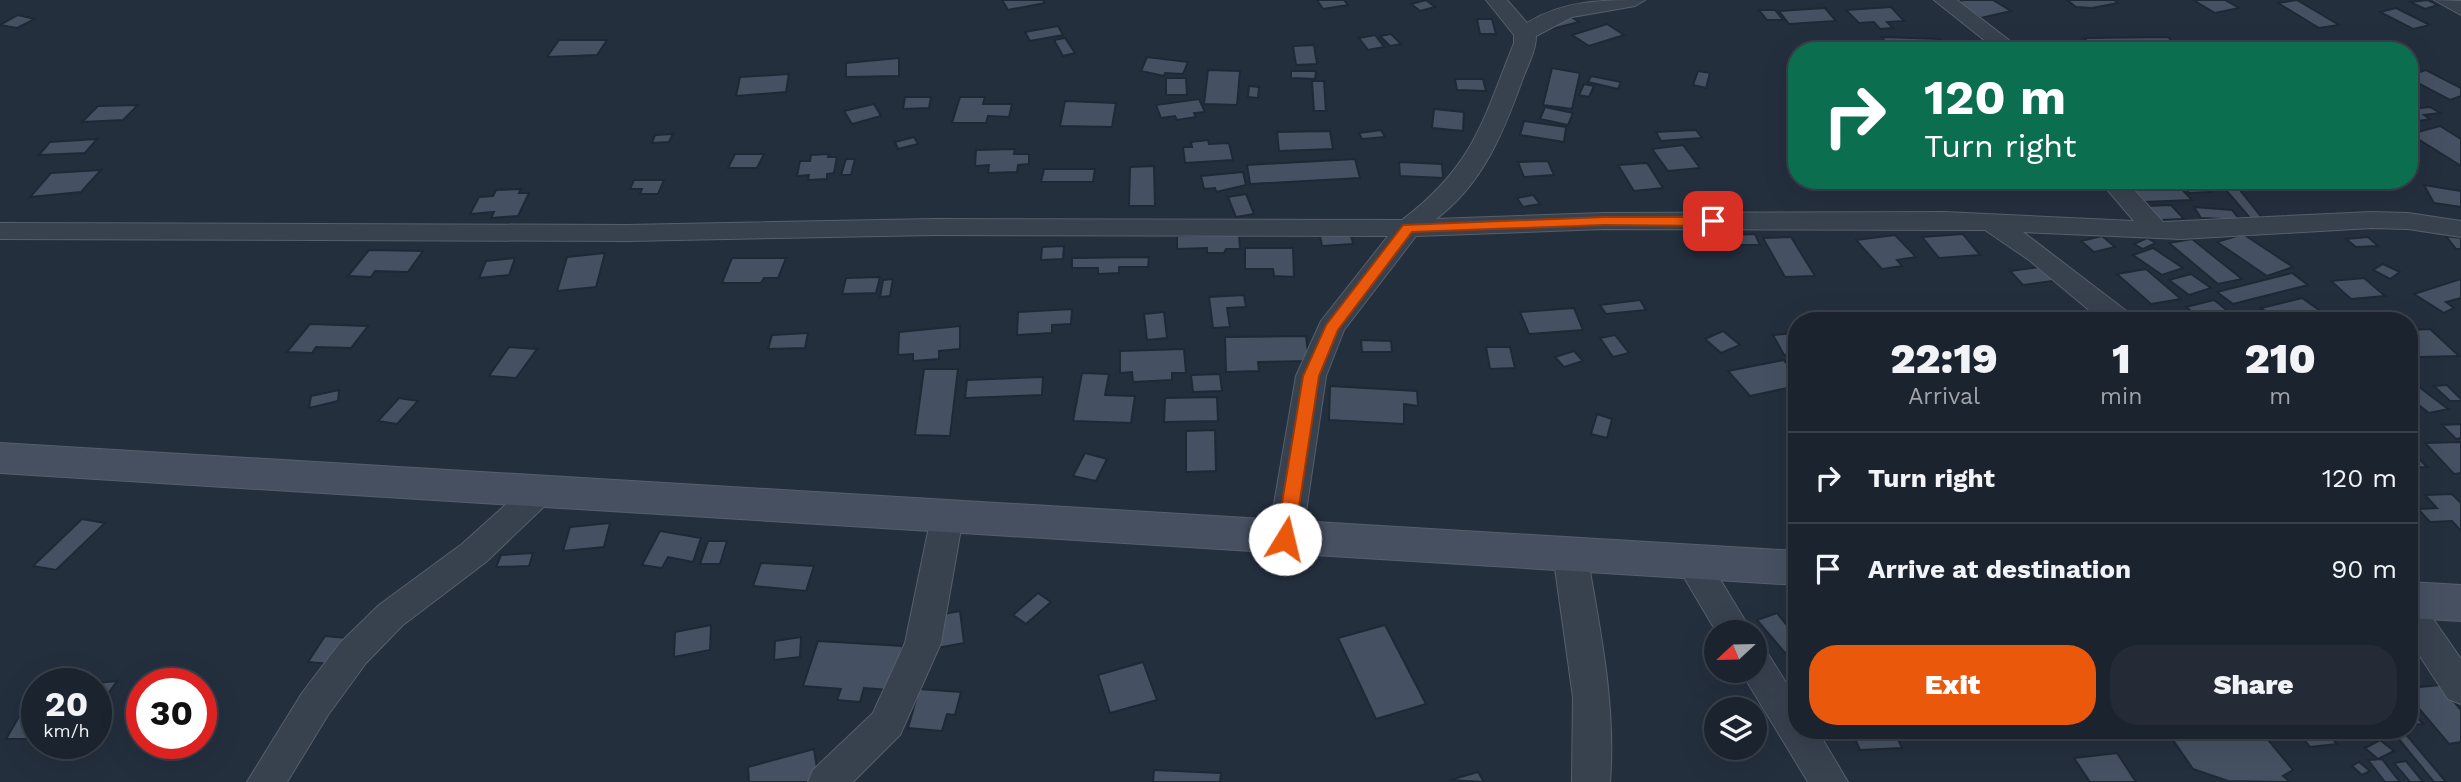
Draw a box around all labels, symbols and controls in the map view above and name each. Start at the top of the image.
text: 120 m [1924,68,2066,126]
icon: right [1809,70,1900,161]
text: Turn right [1924,127,2076,165]
pin [1683,191,1743,251]
icon: arrive [1694,202,1732,240]
text: 22:19 [1890,334,1998,383]
text: 1 [2112,334,2131,383]
text: 210 [2245,334,2316,383]
text: Arrival [1908,383,1980,410]
text: min [2100,383,2142,410]
text: m [2269,383,2291,410]
icon: right [1809,459,1847,497]
text: Turn right [1868,463,1995,493]
text: 120 m [2322,463,2397,493]
position arrow [1248,502,1322,576]
icon: arrive [1809,550,1847,588]
text: Arrive at destination [1868,554,2131,584]
text: 90 m [2331,554,2397,584]
north arrow [1704,620,1768,682]
map controls [1704,620,1767,760]
button: Exit [1809,645,2096,725]
button: Share [2110,645,2397,725]
speed limit sign: 30 [126,668,217,759]
text: 20 [45,683,88,725]
button: layers [1704,697,1767,760]
text: km/h [43,720,90,741]

